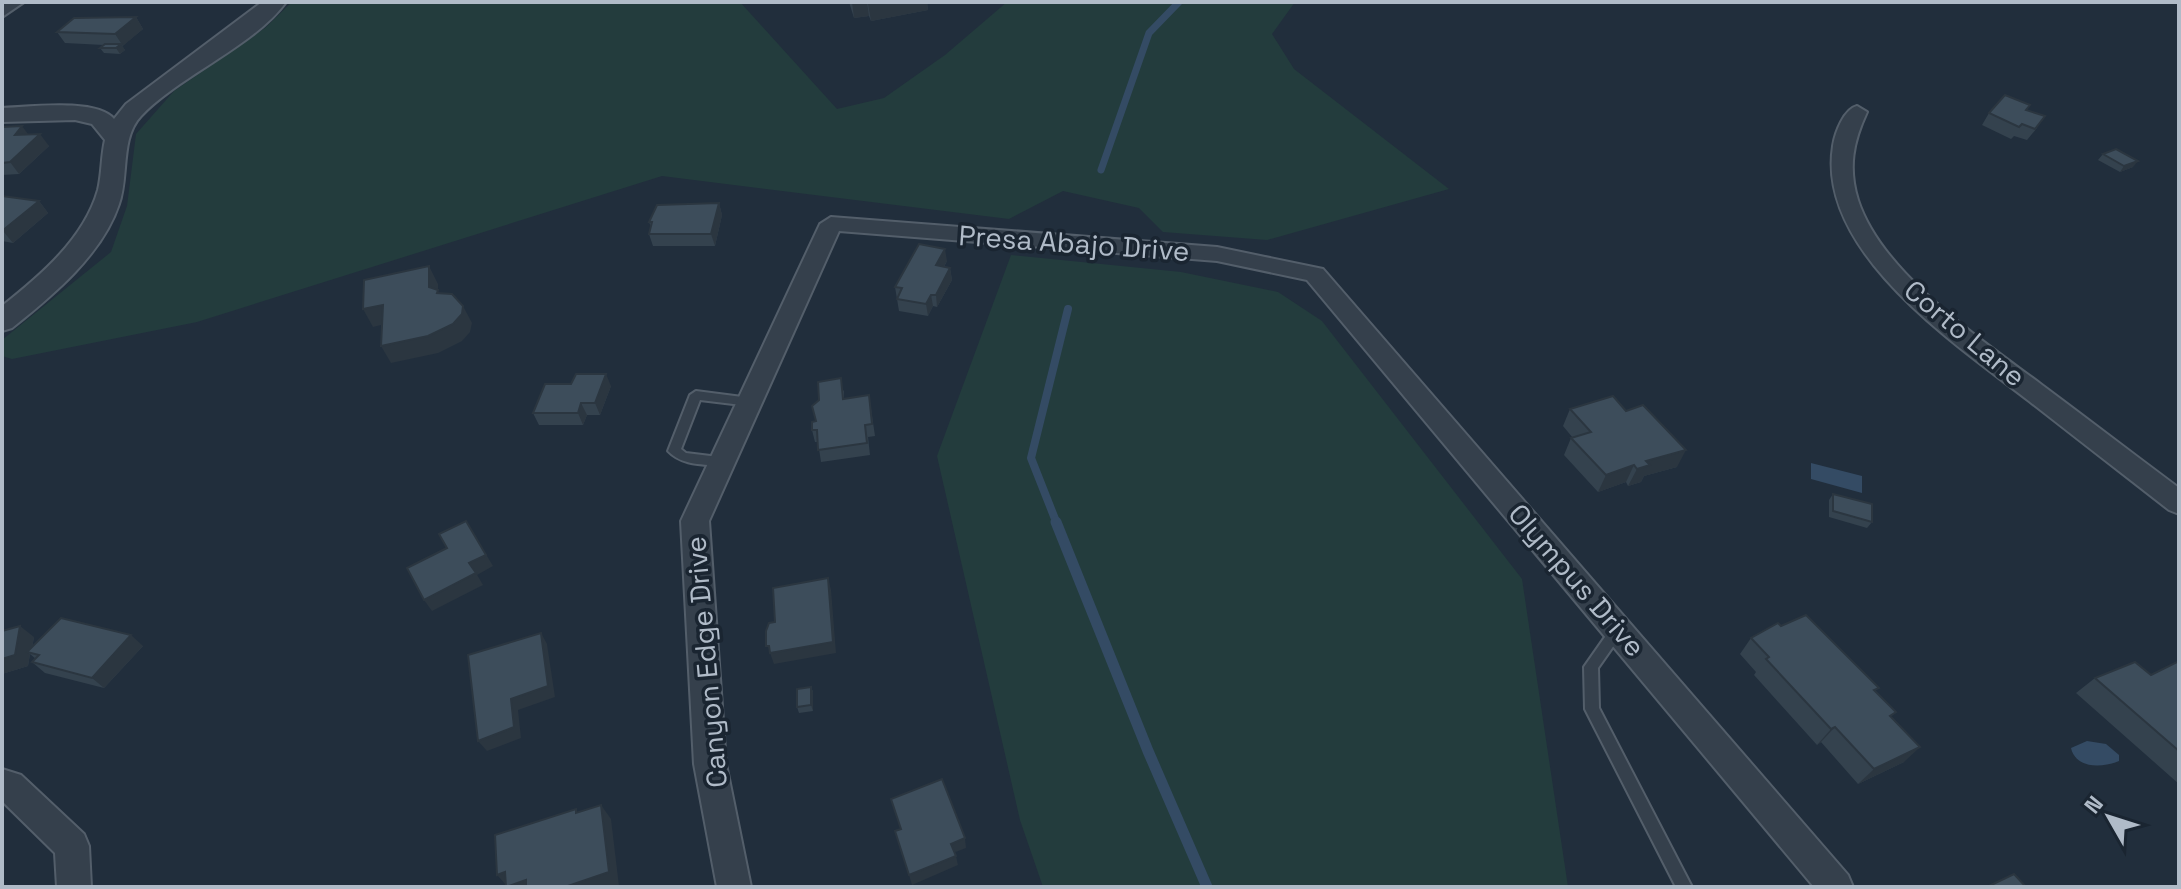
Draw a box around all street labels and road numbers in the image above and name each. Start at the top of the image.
street label: Presa Abajo Drive [957,217,1191,269]
street label: Corto Lane [1897,272,2033,394]
street label: Olympus Drive [1501,496,1653,664]
street label: Canyon Edge Drive [677,535,735,789]

